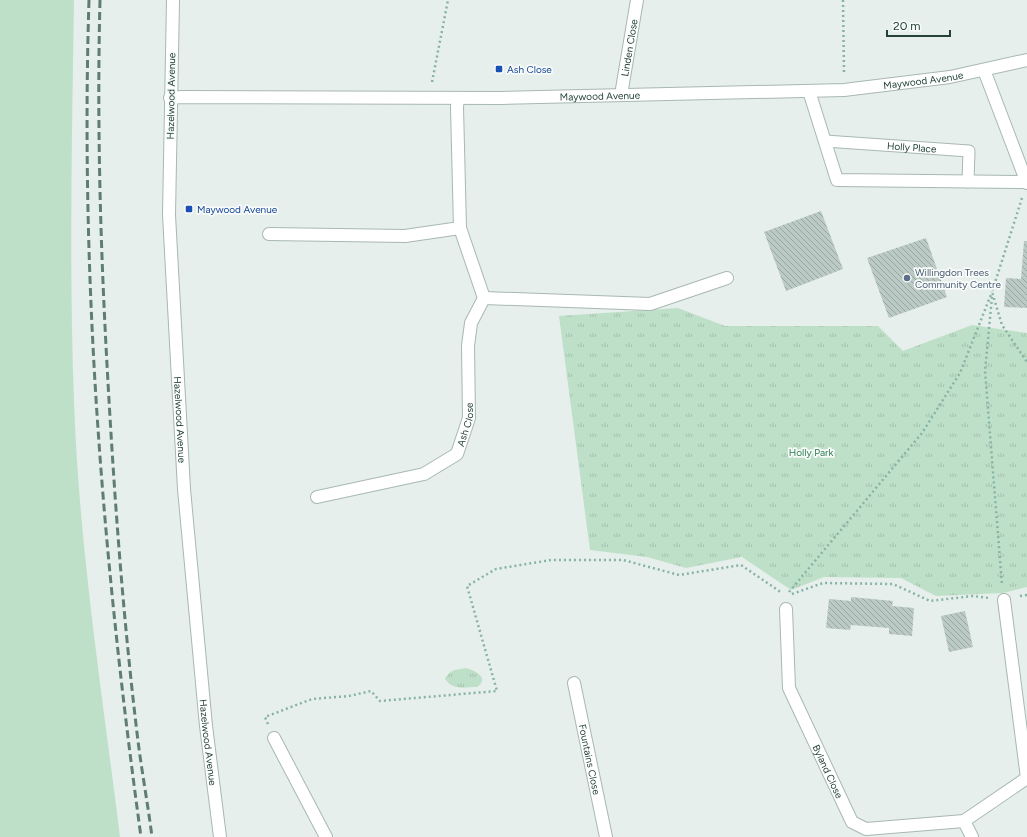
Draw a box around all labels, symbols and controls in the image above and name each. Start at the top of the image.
scale bar [887,12,950,38]
street label: Linden Close [618,18,640,77]
text: 20 m [893,19,921,33]
street label: Hazelwood Avenue [164,52,178,139]
place label: Ash Close [507,63,552,76]
marker: Ash Close [494,64,504,74]
street label: Maywood Avenue [883,68,965,92]
street label: Maywood Avenue [560,88,641,103]
street label: Holly Place [887,139,937,155]
place label: Maywood Avenue [197,203,278,216]
marker: Maywood Avenue [184,204,194,214]
place label: Willingdon Trees Community Centre [915,266,1001,291]
marker: Willingdon Trees Community Centre [902,273,912,283]
street label: Hazelwood Avenue [171,376,189,464]
street label: Ash Close [454,402,476,448]
park label: Holly Park [789,446,833,459]
street label: Hazelwood Avenue [197,699,220,787]
street label: Fountains Close [576,723,604,796]
street label: Byland Close [810,742,847,801]

